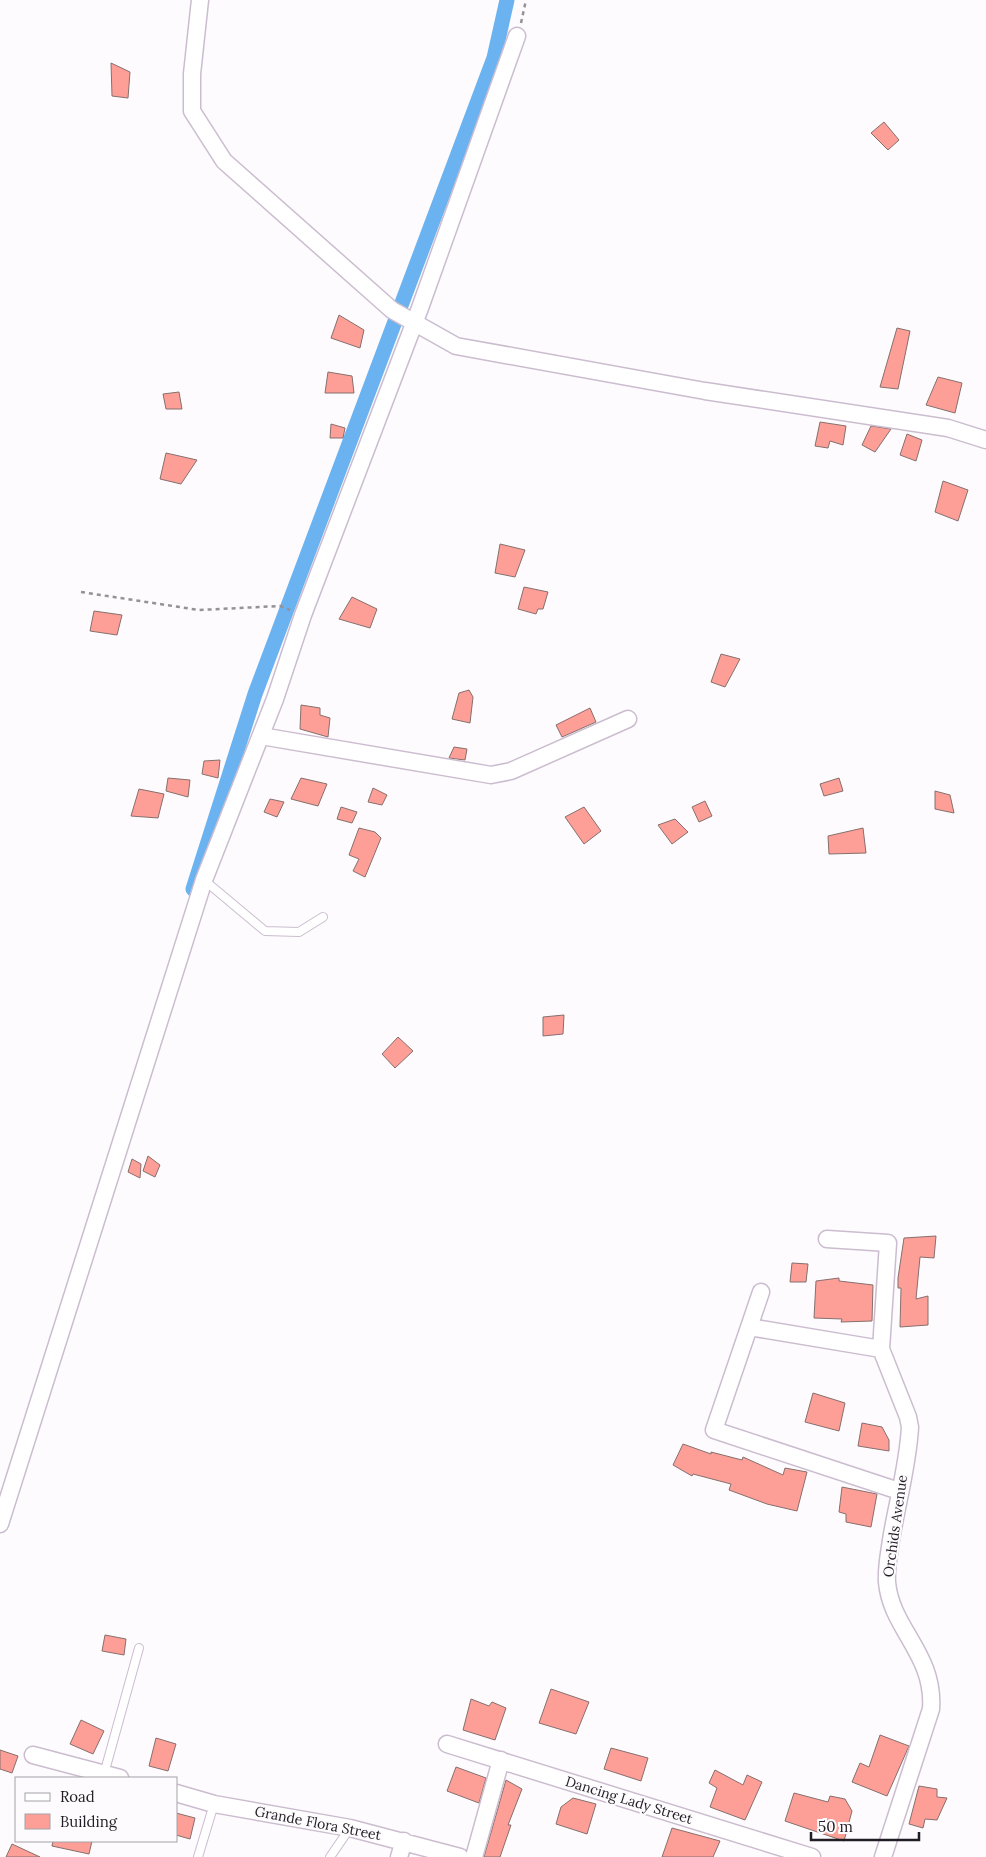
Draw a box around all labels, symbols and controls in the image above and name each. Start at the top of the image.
street label: Orchids Avenue [879,1473,911,1578]
street label: Dancing Lady Street [563,1772,695,1828]
legend [15,1777,178,1842]
text: Road [60,1787,95,1806]
street label: Grande Flora Street [253,1802,383,1844]
scale bar [811,1810,918,1842]
text: Building [60,1812,118,1831]
text: 50 m [818,1817,853,1836]

